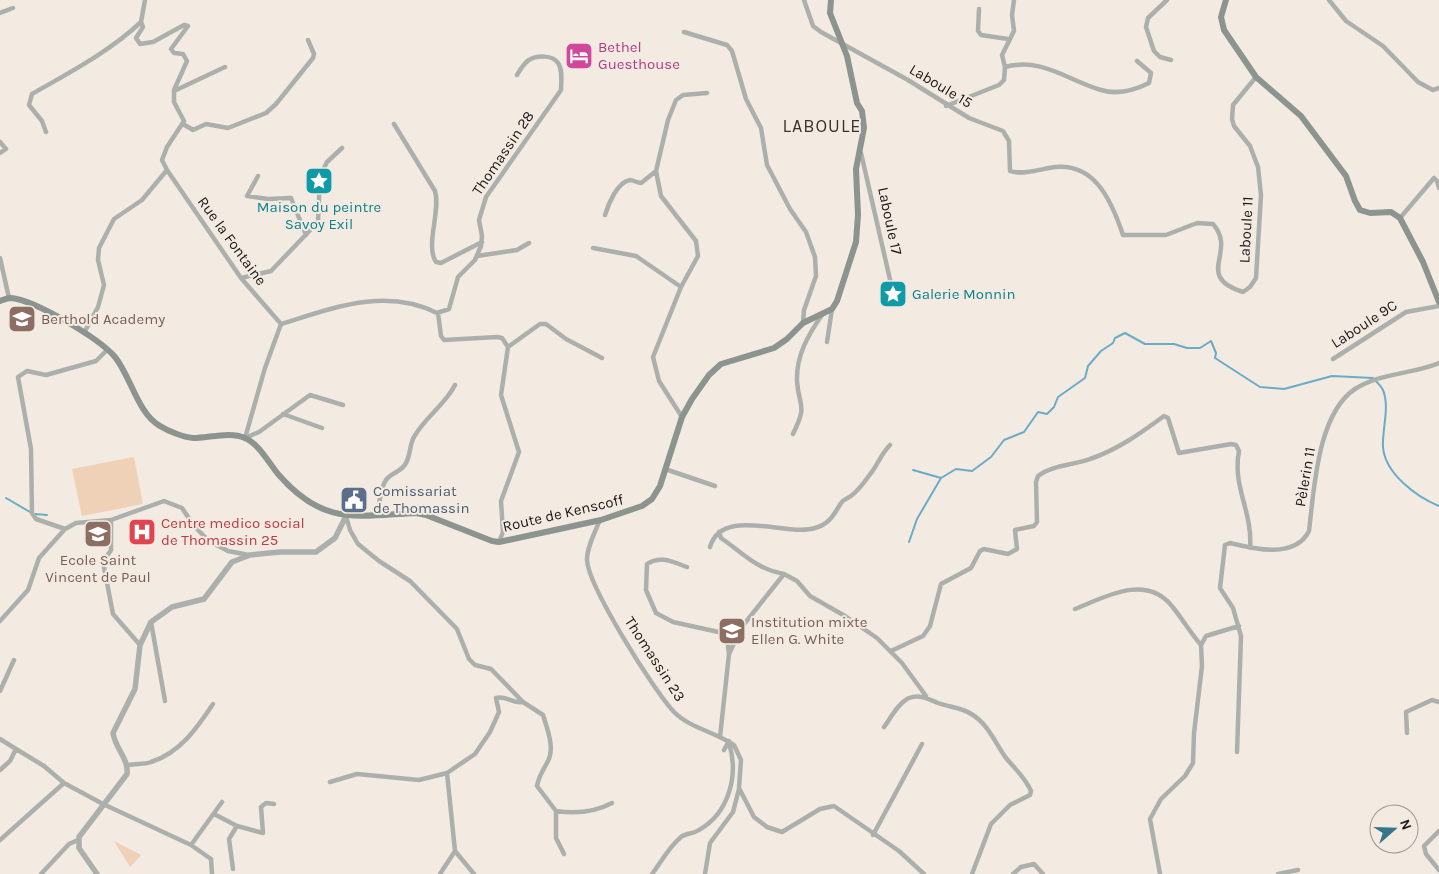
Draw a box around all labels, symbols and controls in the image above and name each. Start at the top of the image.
place label: Bethel Guesthouse [598,38,680,73]
hotel icon: Bethel Guesthouse [564,41,594,71]
street label: Laboule 15 [906,60,976,112]
street label: Thomassin 28 [468,107,538,199]
district label: LABOULE [783,115,861,137]
place icon: Maison du peintre Savoy Exil [304,166,334,196]
street label: Laboule 17 [874,185,906,257]
street label: Rue la Fontaine [194,193,270,289]
street label: Laboule 11 [1235,196,1257,264]
place label: Maison du peintre Savoy Exil [257,198,381,233]
place icon: Galerie Monnin [878,279,908,309]
place label: Galerie Monnin [912,285,1016,303]
street label: Laboule 9C [1328,296,1400,352]
school or university icon: Berthold Academy [7,304,37,334]
place label: Berthold Academy [41,310,165,328]
street label: Pèlerin 11 [1291,446,1319,508]
place label: Comissariat de Thomassin [373,482,470,517]
public building icon: Comissariat de Thomassin [339,485,369,515]
street label: Route de Kenscoff [501,490,626,536]
place label: Centre medico social de Thomassin 25 [161,514,305,549]
hospital icon: Centre medico social de Thomassin 25 [127,517,157,547]
school or university icon: Ecole Saint Vincent de Paul [83,519,113,549]
place label: Ecole Saint Vincent de Paul [45,551,151,586]
street label: Thomassin 23 [621,613,689,705]
place label: Institution mixte Ellen G. White [751,613,867,648]
school or university icon: Institution mixte Ellen G. White [717,616,747,646]
north arrow [1369,804,1419,854]
text: N [1396,817,1415,832]

